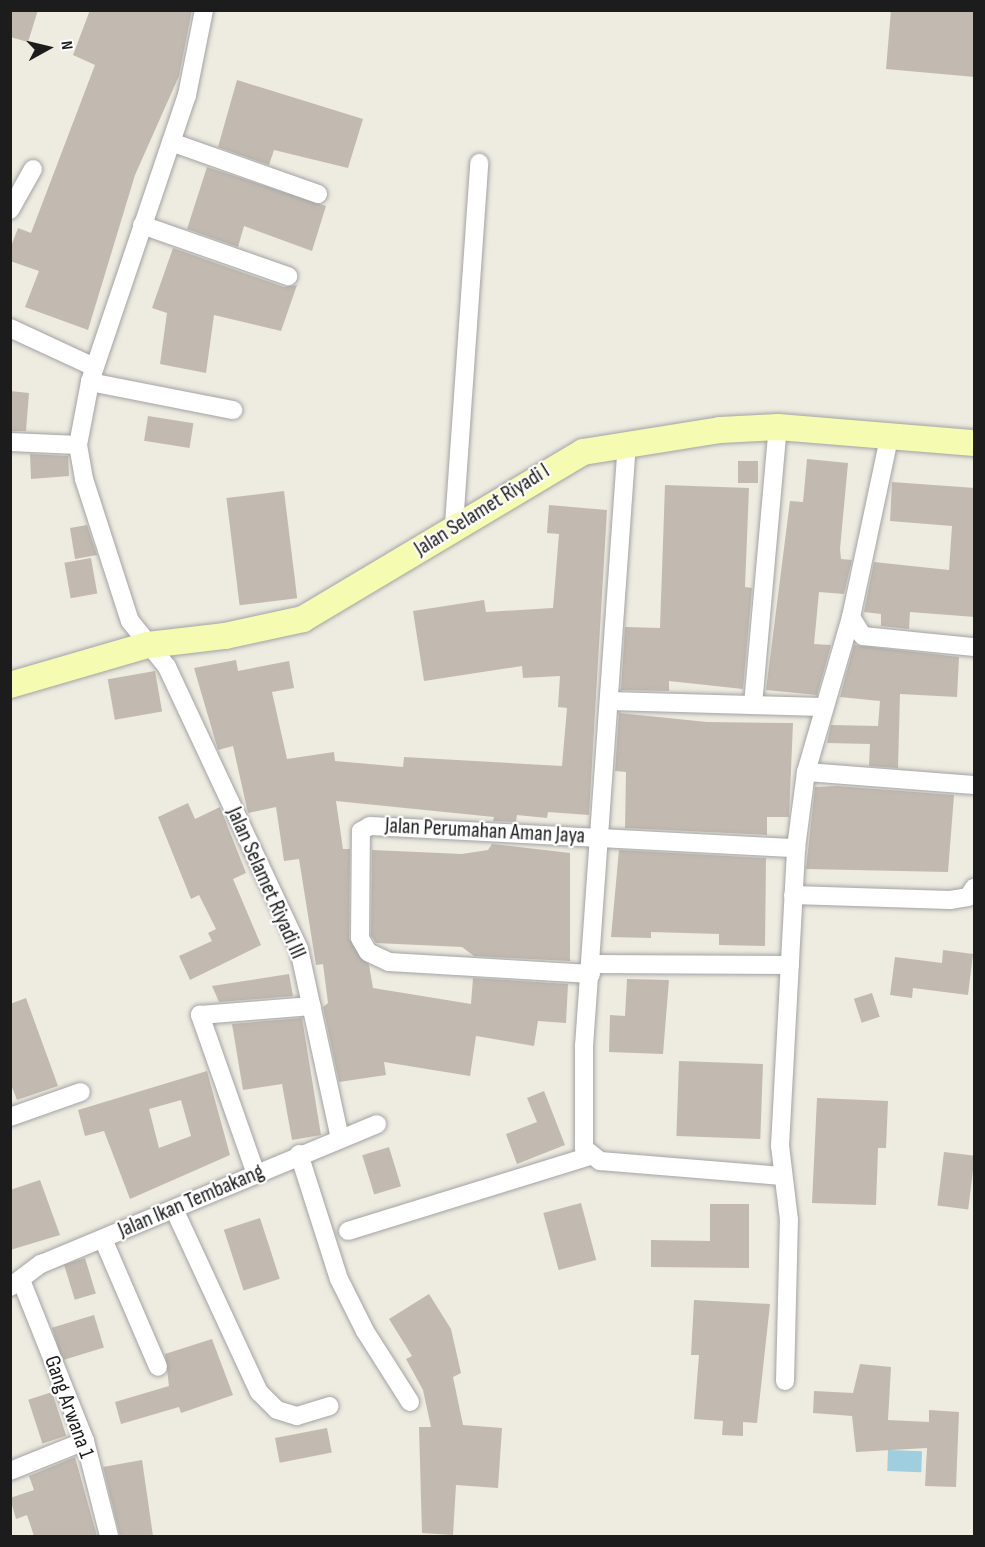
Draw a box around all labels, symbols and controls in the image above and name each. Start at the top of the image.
north arrow [18,18,78,78]
text: N [56,40,76,51]
street label: Jalan Selamet Riyadi I [410,458,554,562]
street label: Jalan Selamet Riyadi III [221,803,311,963]
street label: Jalan Perumahan Aman Jaya [384,813,586,849]
street label: Jalan Ikan Tembakang [114,1158,268,1244]
street label: Gang Arwana 1 [38,1352,100,1462]

